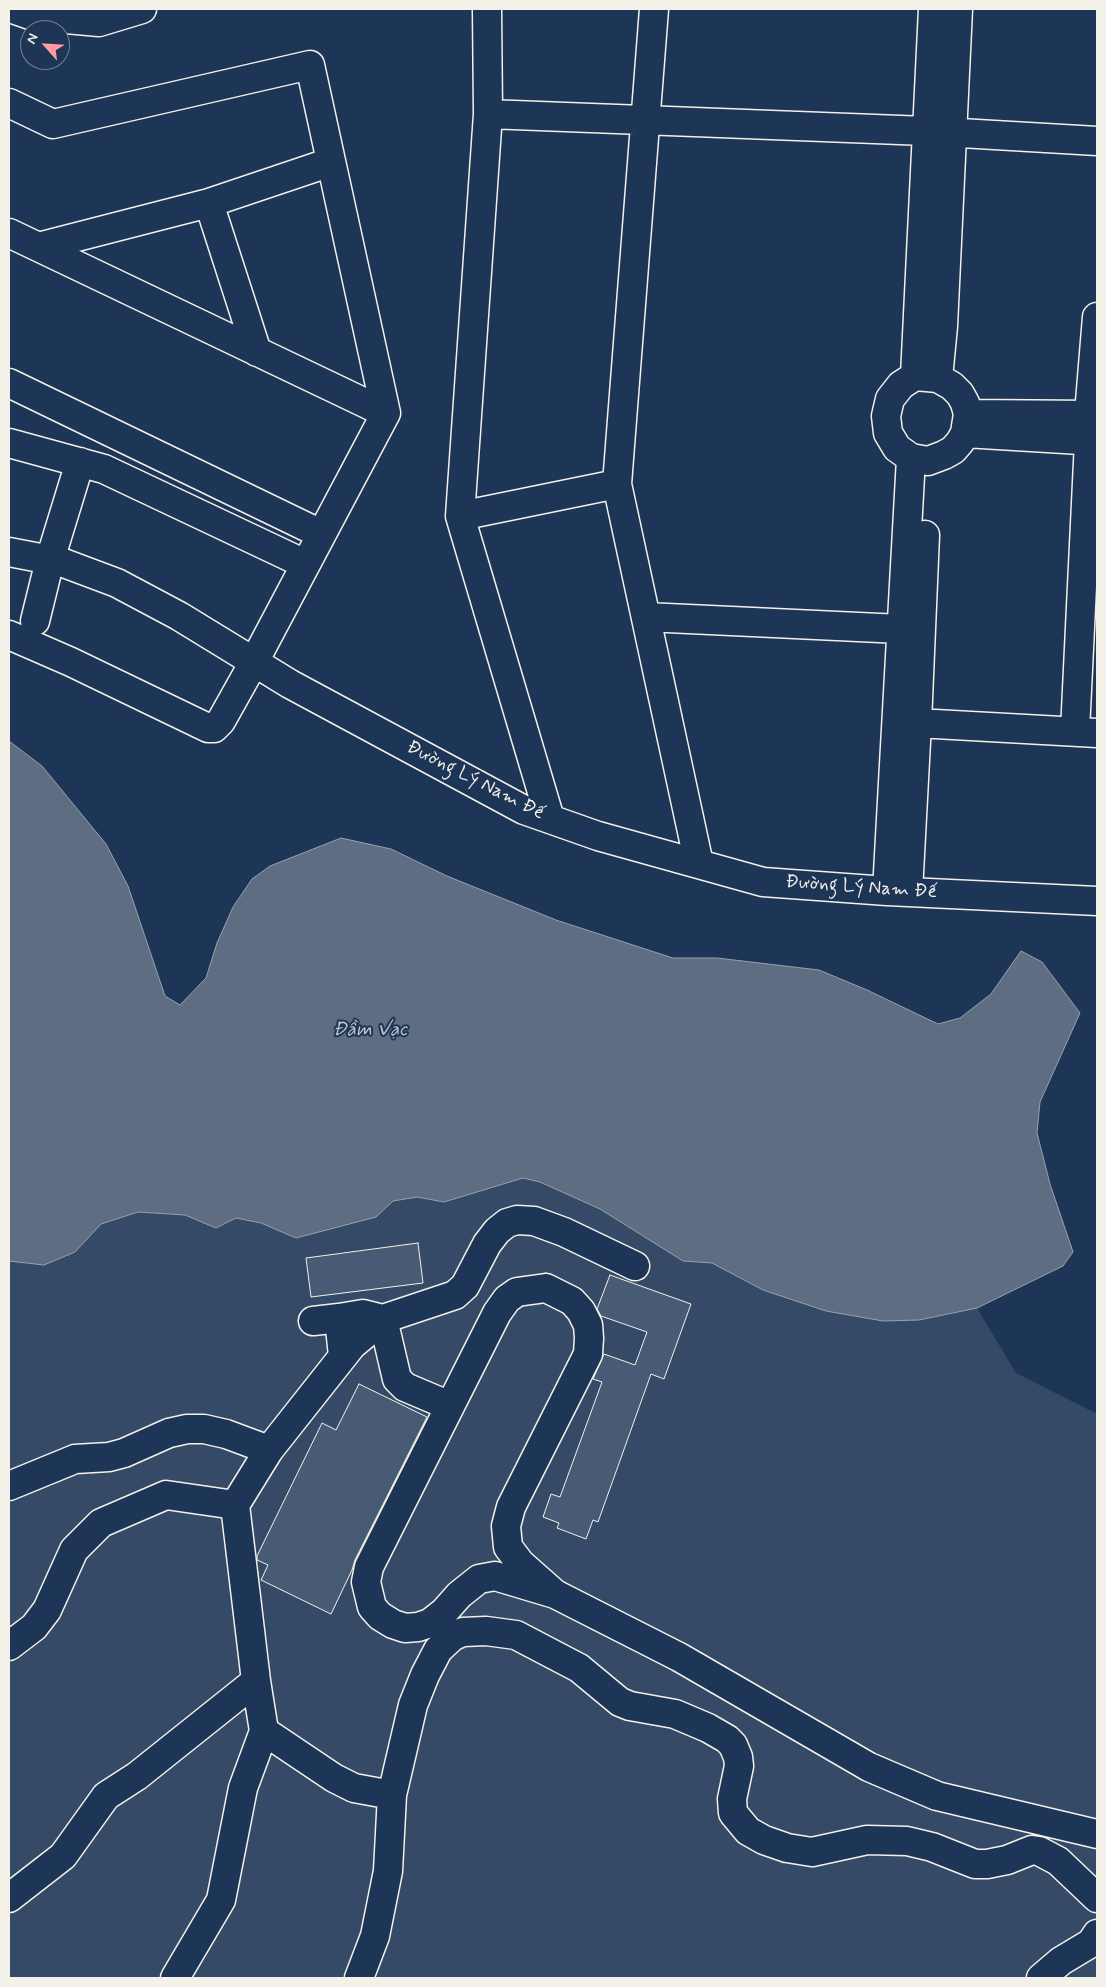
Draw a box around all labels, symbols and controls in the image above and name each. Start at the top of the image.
north arrow [20,20,70,70]
text: N [22,31,43,47]
street label: Đường Lý Nam Đế [402,736,548,826]
street label: Đường Lý Nam Đế [785,871,937,905]
water label: Đầm Vạc [333,1019,407,1043]

